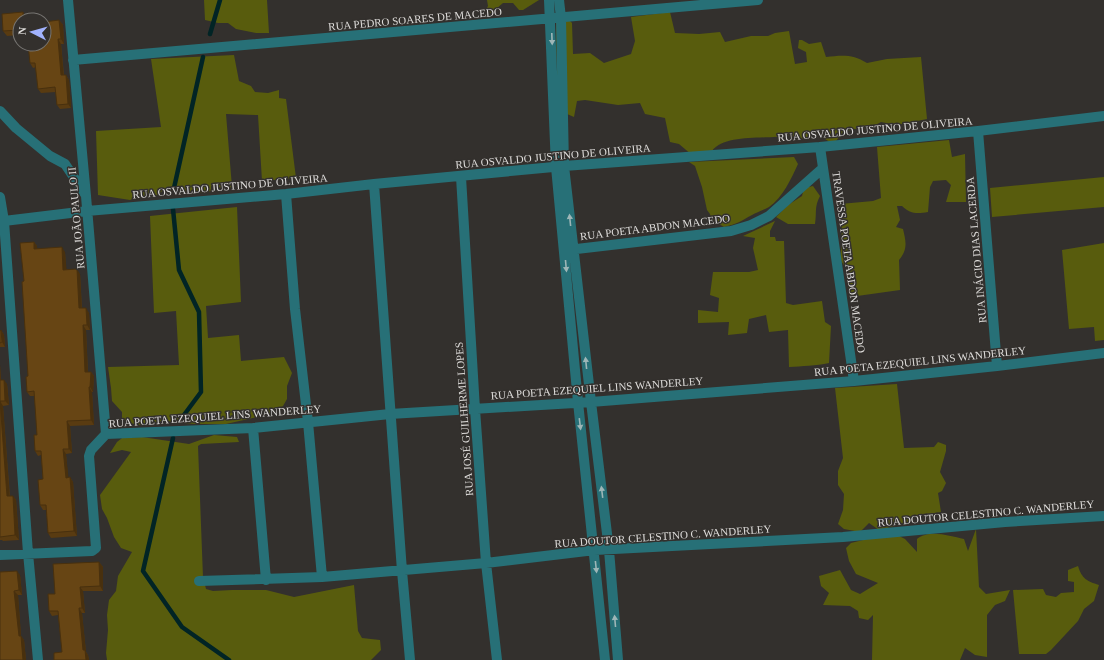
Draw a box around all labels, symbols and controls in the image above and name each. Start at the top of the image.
street label: RUA PEDRO SOARES DE MACEDO [328,5,502,33]
north arrow [12,12,52,52]
text: N [16,26,28,36]
one-way arrow [548,33,555,45]
street label: RUA OSVALDO JUSTINO DE OLIVEIRA [777,114,973,144]
street label: RUA OSVALDO JUSTINO DE OLIVEIRA [455,141,651,171]
street label: RUA JOÃO PAULO II [66,166,86,269]
street label: TRAVESSA POETA ABDON MACEDO [830,170,868,354]
street label: RUA OSVALDO JUSTINO DE OLIVEIRA [132,171,328,201]
street label: RUA INÁCIO DIAS LACERDA [964,176,988,324]
street label: RUA POETA ABDON MACEDO [579,212,731,242]
one-way arrow [567,214,573,226]
one-way arrow [562,260,569,272]
street label: RUA JOSÉ GUILHERME LOPES [453,342,475,496]
street label: RUA POETA EZEQUIEL LINS WANDERLEY [813,344,1027,378]
one-way arrow [583,357,589,369]
street label: RUA POETA EZEQUIEL LINS WANDERLEY [490,375,704,401]
street label: RUA POETA EZEQUIEL LINS WANDERLEY [108,403,322,429]
one-way arrow [577,418,583,430]
one-way arrow [599,486,605,498]
street label: RUA DOUTOR CELESTINO C. WANDERLEY [877,498,1095,528]
street label: RUA DOUTOR CELESTINO C. WANDERLEY [554,522,772,550]
one-way arrow [593,561,600,573]
one-way arrow [612,615,619,627]

